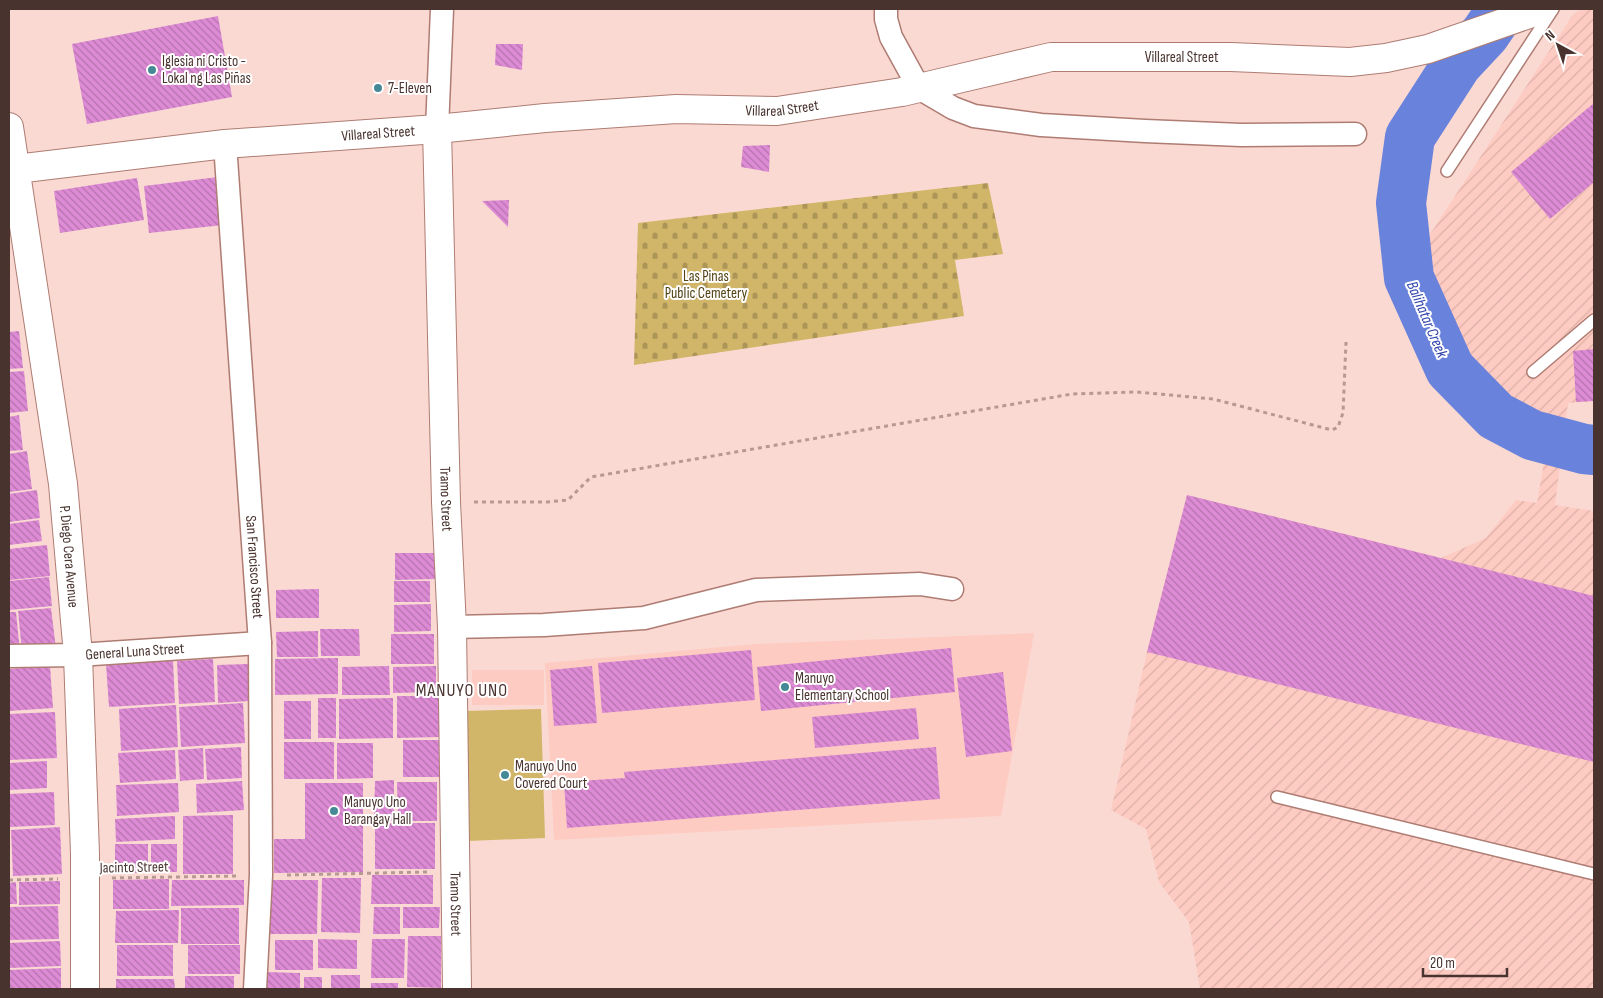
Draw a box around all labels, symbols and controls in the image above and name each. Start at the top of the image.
north arrow [1533,20,1583,70]
text: N [1542,27,1558,44]
street label: Villareal Street [1145,48,1219,67]
place label: Iglesia ni Cristo - Lokal ng Las Piñas [162,52,251,88]
marker: Iglesia ni Cristo - Lokal ng Las Piñas [146,64,158,76]
place label: 7-Eleven [388,79,432,98]
marker: 7-Eleven [372,82,384,94]
street label: Villareal Street [745,96,820,121]
street label: Villareal Street [341,122,416,146]
park label: Las Pinas Public Cemetery [665,267,748,303]
water label: Balihatar Creek [1402,278,1452,362]
street label: Tramo Street [435,466,456,532]
street label: P. Diego Cera Avenue [55,505,83,609]
street label: San Francisco Street [241,515,267,620]
street label: General Luna Street [85,639,185,664]
place label: Manuyo Elementary School [795,669,889,705]
district label: MANUYO UNO [416,680,508,701]
marker: Manuyo Elementary School [779,681,791,693]
place label: Manuyo Uno Covered Court [515,757,588,793]
marker: Manuyo Uno Covered Court [499,769,511,781]
place label: Manuyo Uno Barangay Hall [344,793,411,829]
marker: Manuyo Uno Barangay Hall [328,805,340,817]
street label: Jacinto Street [98,857,169,878]
street label: Tramo Street [445,871,465,937]
scale bar [1423,946,1507,978]
text: 20 m [1430,954,1455,973]

